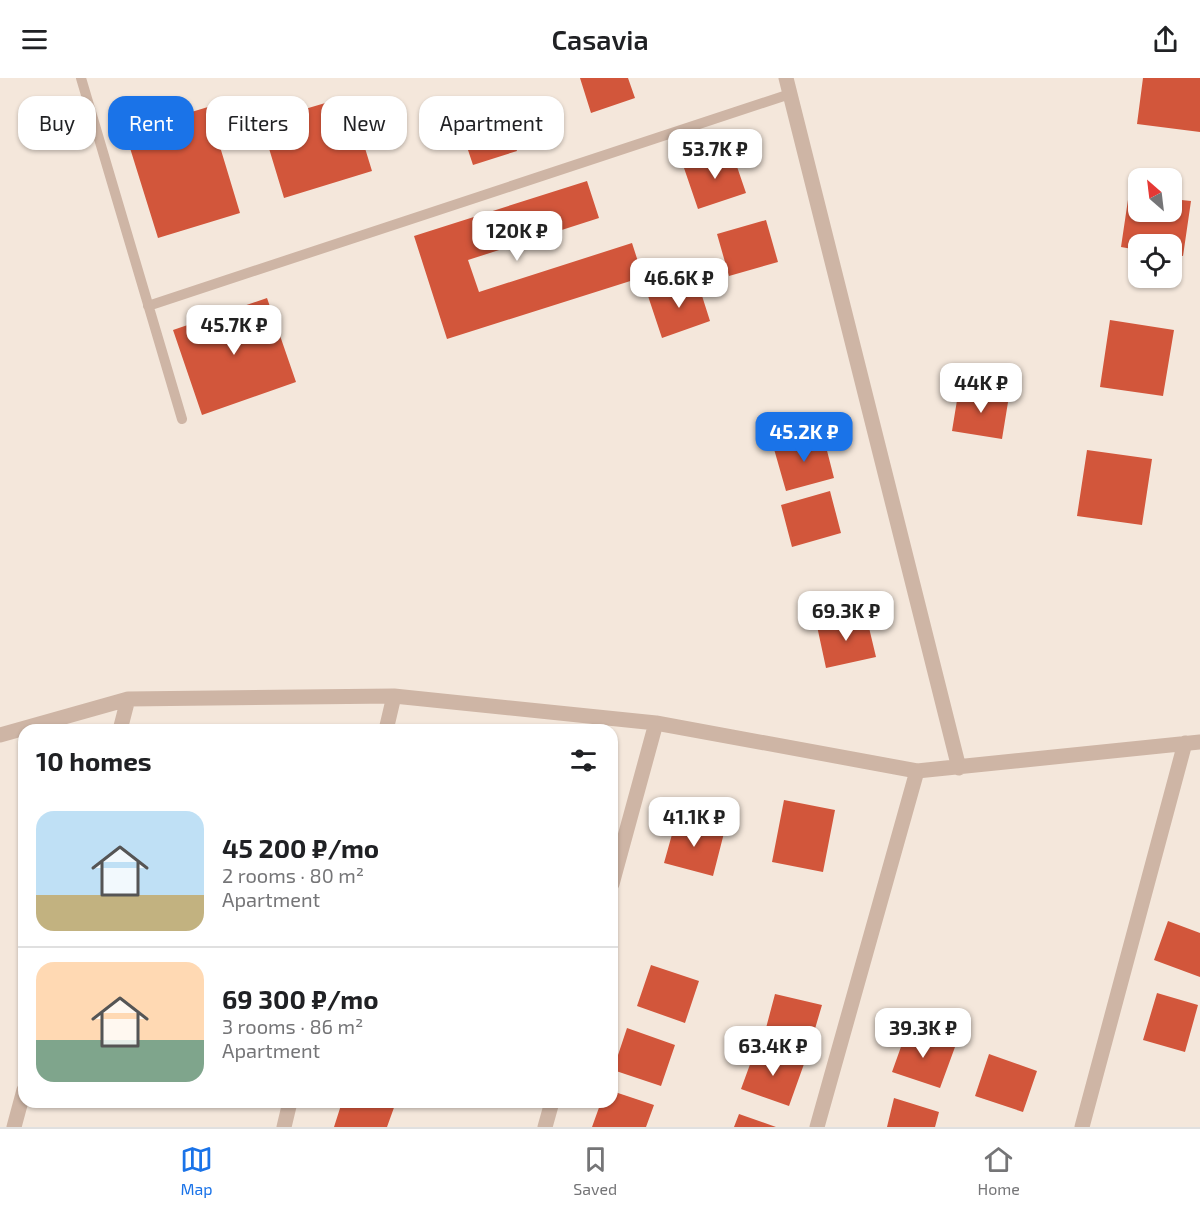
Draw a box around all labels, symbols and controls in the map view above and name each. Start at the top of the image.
icon: menu [18,23,51,56]
text: Casavia [551,23,649,55]
icon: share [1149,23,1182,56]
chip: Buy [18,96,96,150]
chip: Rent [108,96,194,150]
chip: Filters [206,96,309,150]
chip: New [321,96,407,150]
chip: Apartment [419,96,564,150]
pin: 53.7K ₽ [660,129,770,180]
text: 53.7K ₽ [682,136,748,160]
north arrow [1128,168,1182,222]
map controls [1128,168,1182,288]
pin: 120K ₽ [468,211,566,262]
text: 120K ₽ [486,218,548,242]
button: locate [1128,234,1182,288]
pin: 46.6K ₽ [624,258,734,309]
text: 46.6K ₽ [644,265,714,289]
pin: 45.7K ₽ [179,305,289,356]
text: 45.7K ₽ [200,312,268,336]
pin: 44K ₽ [939,363,1023,414]
text: 44K ₽ [954,370,1008,394]
pin: 45.2K ₽ [749,412,859,463]
text: 45.2K ₽ [770,419,838,443]
pin: 69.3K ₽ [791,591,901,642]
text: 69.3K ₽ [812,598,880,622]
icon: filters [567,744,600,777]
text: 10 homes [36,745,152,776]
pin: 41.1K ₽ [639,797,749,848]
text: 41.1K ₽ [663,804,725,828]
text: 45 200 ₽/mo [222,832,379,863]
icon: home [84,835,156,907]
text: 2 rooms · 80 m² [222,863,364,887]
text: Apartment [222,887,320,911]
text: 69 300 ₽/mo [222,983,379,1014]
icon: home [84,986,156,1058]
pin: 39.3K ₽ [868,1008,978,1059]
text: 3 rooms · 86 m² [222,1014,363,1038]
text: 39.3K ₽ [889,1015,957,1039]
pin: 63.4K ₽ [718,1026,828,1077]
text: 63.4K ₽ [738,1033,808,1057]
text: Apartment [222,1038,320,1062]
tab: Map [180,1143,213,1198]
tab: Saved [573,1143,617,1198]
tab: Home [977,1143,1020,1198]

